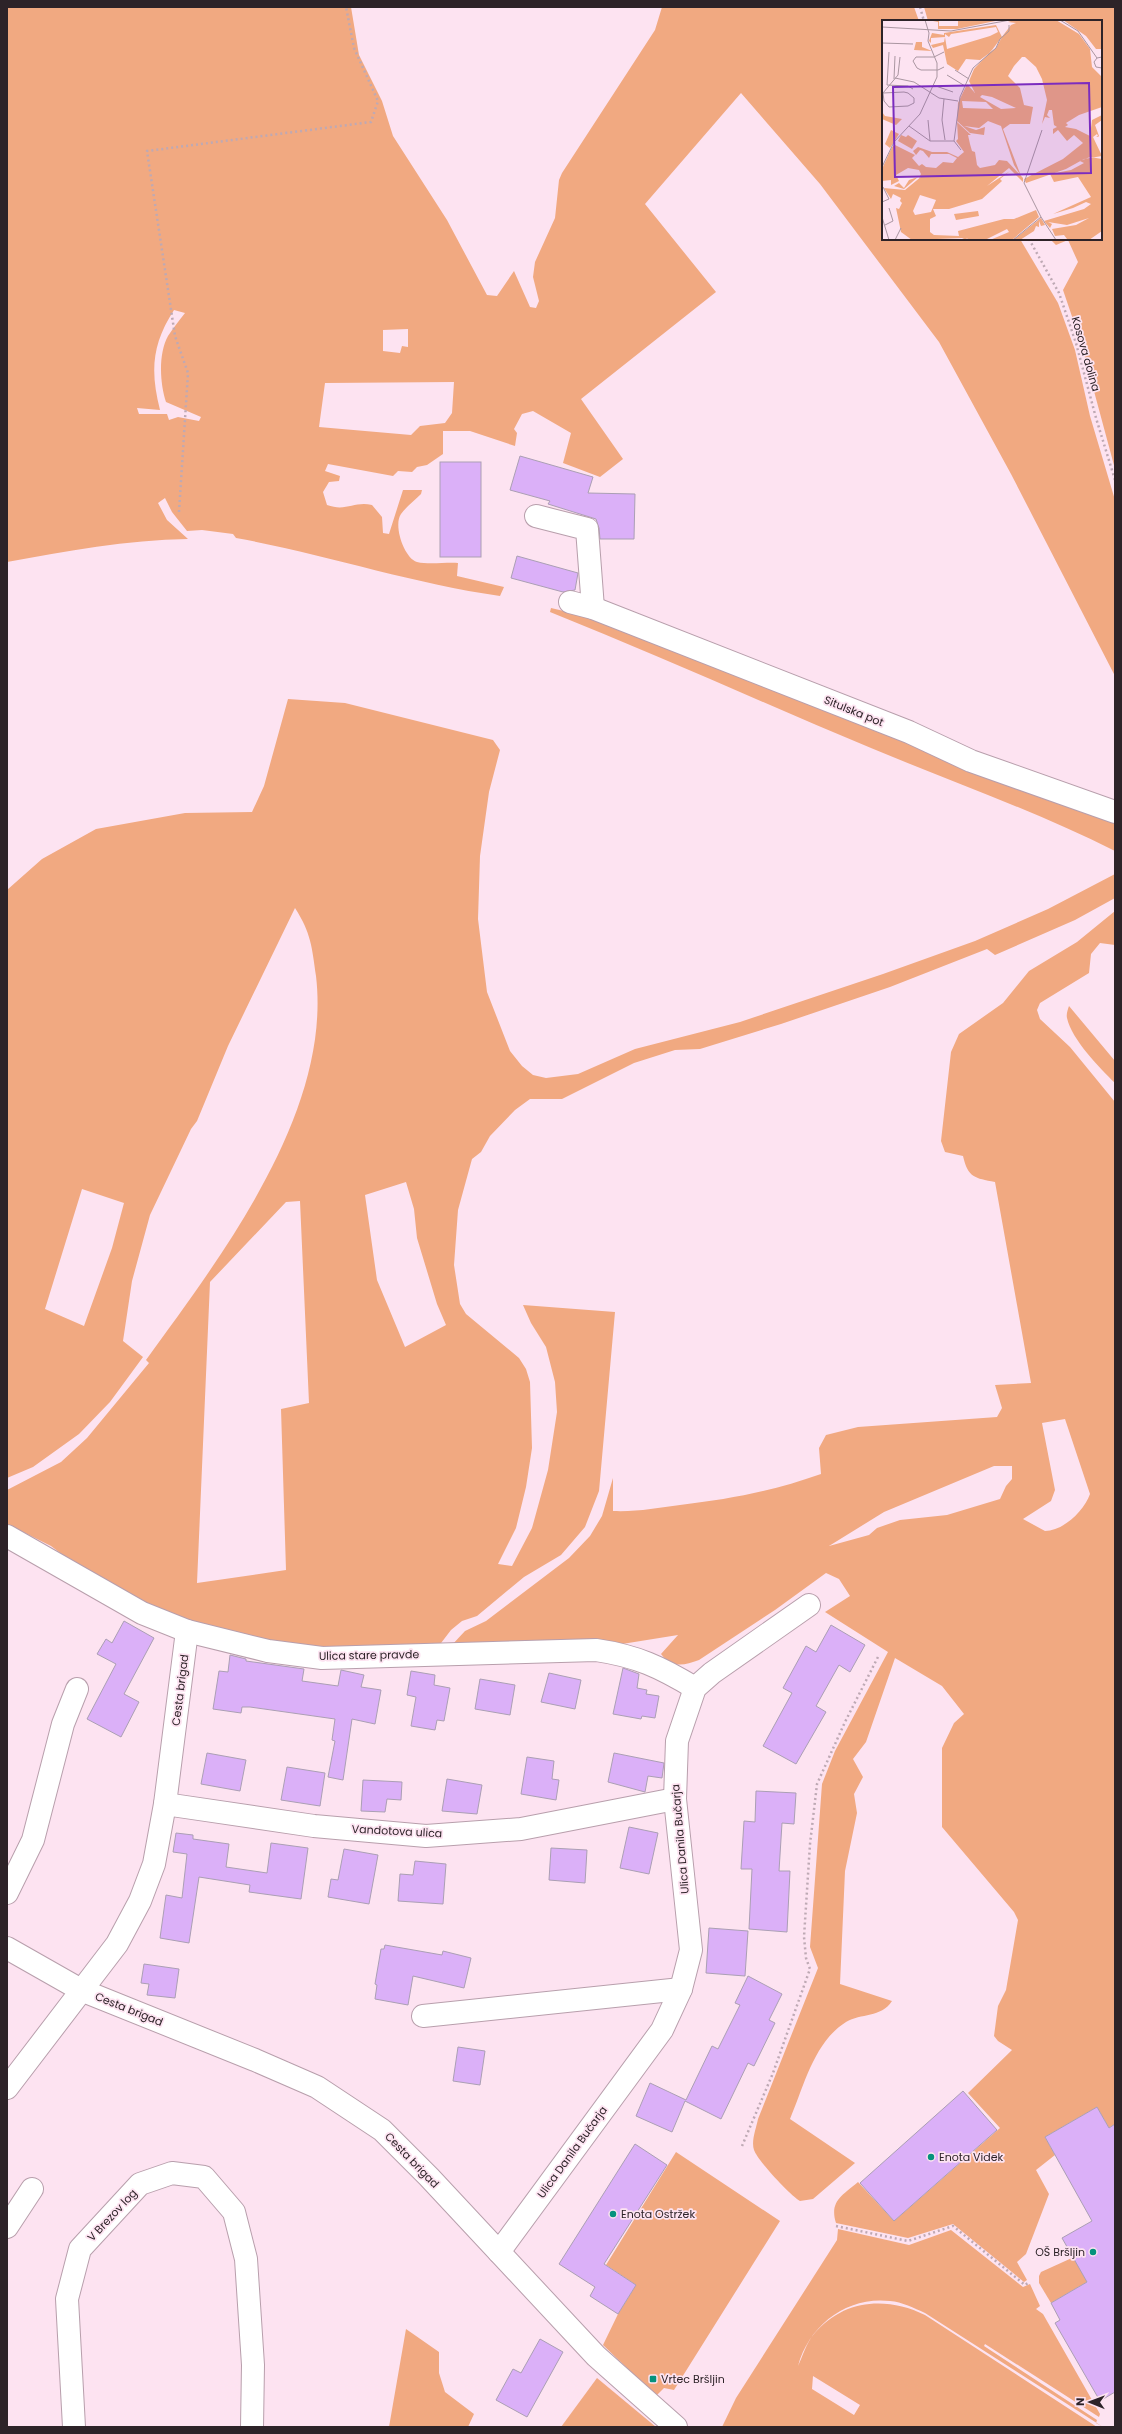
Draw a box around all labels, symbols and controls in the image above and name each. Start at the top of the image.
inset map [882,20,1102,240]
street label: Kosova dolina [1068,315,1104,393]
street label: Situlska pot [822,692,886,730]
street label: Ulica stare pravde [319,1646,419,1664]
street label: Cesta brigad [168,1653,192,1727]
street label: Ulica Danila Bučarja [667,1783,693,1895]
street label: Vandotova ulica [351,1821,443,1841]
street label: Cesta brigad [93,1988,165,2030]
street label: Ulica Danila Bučarja [533,2103,611,2201]
street label: Cesta brigad [381,2129,443,2191]
place label: Enota Videk [939,2149,1003,2165]
marker: Enota Videk [926,2152,936,2162]
street label: V Brezov log [84,2185,140,2245]
place label: Enota Ostržek [621,2206,695,2222]
marker: Enota Ostržek [608,2209,618,2219]
place label: OŠ Bršljin [1035,2244,1085,2260]
marker: OŠ Bršljin [1088,2247,1098,2257]
place label: Vrtec Bršljin [661,2371,725,2387]
marker: Vrtec Bršljin [648,2374,658,2384]
north arrow [1070,2382,1110,2422]
text: N [1072,2398,1088,2406]

